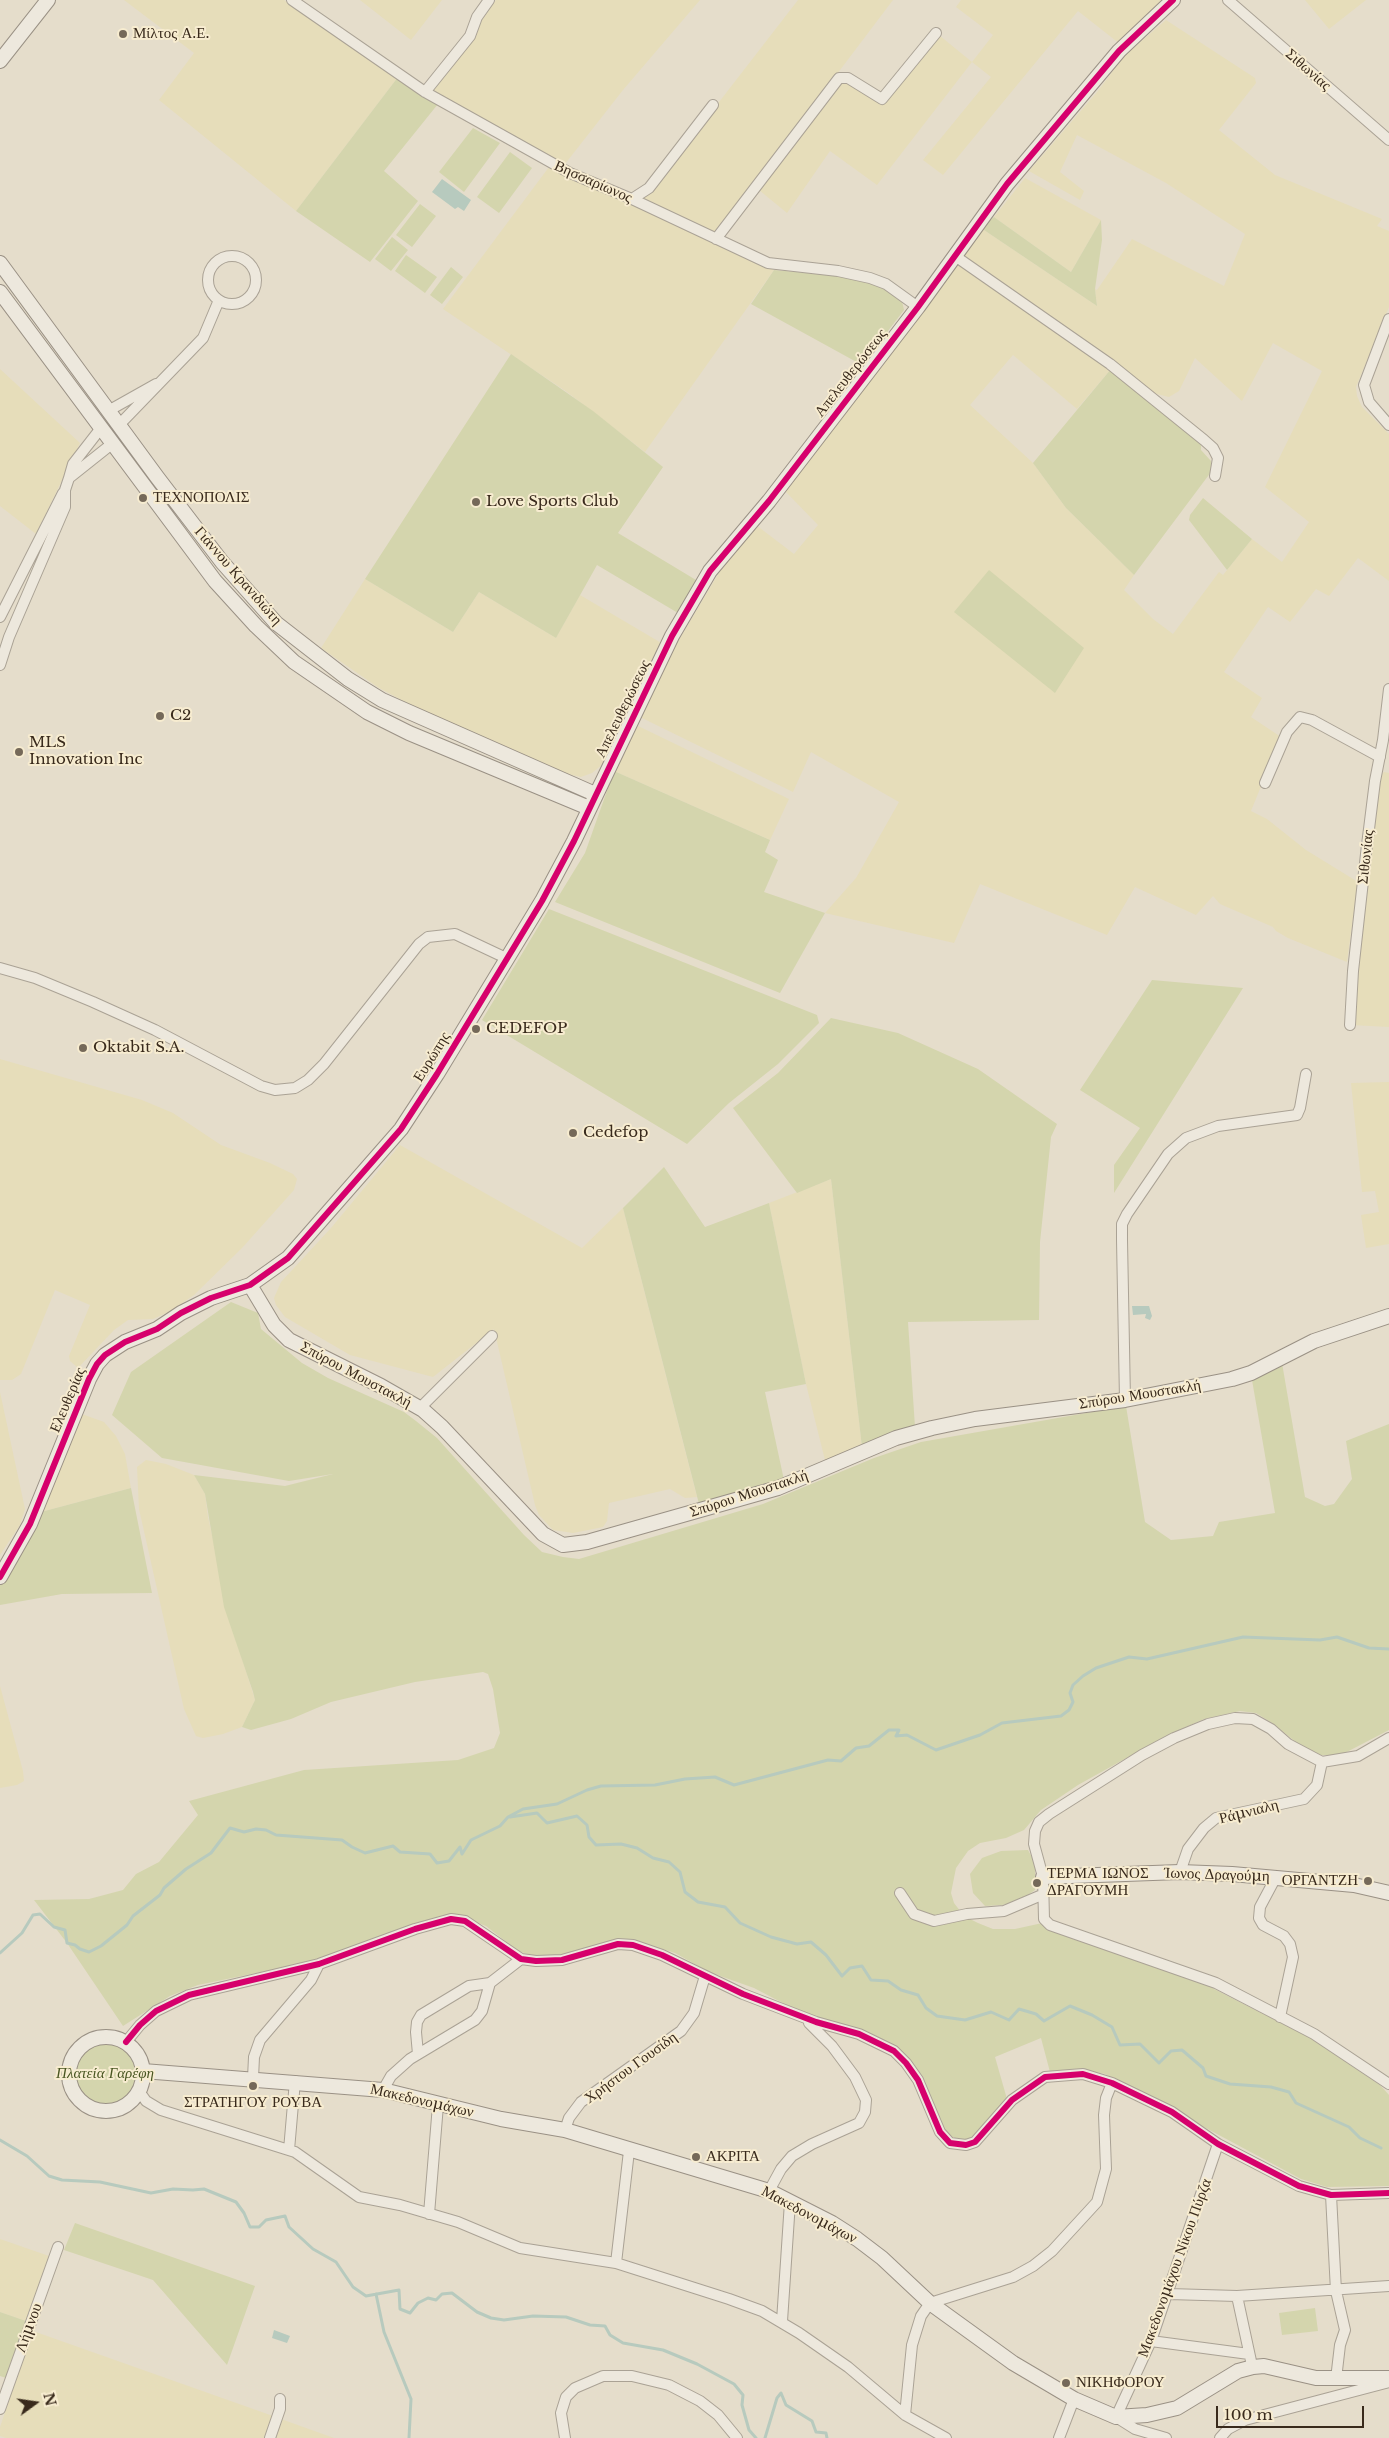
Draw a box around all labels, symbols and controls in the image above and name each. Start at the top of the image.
place label: Μίλτος Α.Ε. [133,25,209,43]
marker: Μίλτος Α.Ε. [117,28,129,40]
street label: Σιθωνίας [1282,45,1334,95]
street label: Βησσαρίωνος [551,157,635,207]
street label: Απελευθερώσεως [811,325,891,421]
place label: ΤΕΧΝΟΠΟΛΙΣ [153,489,249,507]
marker: ΤΕΧΝΟΠΟΛΙΣ [137,492,149,504]
place label: Love Sports Club [486,493,618,511]
marker: Love Sports Club [470,496,482,508]
street label: Γιάννου Κρανιδιώτη [190,523,286,629]
street label: Απελευθερώσεως [592,657,654,761]
place label: C2 [170,707,191,725]
marker: C2 [154,710,166,722]
place label: MLS Innovation Inc [29,734,143,769]
marker: MLS Innovation Inc [13,746,25,758]
street label: Σιθωνίας [1354,829,1378,885]
place label: CEDEFOP [486,1020,567,1038]
marker: CEDEFOP [470,1023,482,1035]
street label: Ευρώπης [410,1029,454,1085]
place label: Oktabit S.A. [93,1039,184,1057]
marker: Oktabit S.A. [77,1042,89,1054]
place label: Cedefop [583,1124,648,1142]
marker: Cedefop [567,1127,579,1139]
street label: Σπύρου Μουστακλή [297,1338,415,1412]
street label: Ελευθερίας [46,1365,90,1435]
street label: Σπύρου Μουστακλή [1078,1376,1202,1414]
street label: Σπύρου Μουστακλή [688,1466,810,1522]
street label: Ράμνιαλη [1217,1796,1281,1828]
street label: Ίωνος Δραγούμη [1164,1864,1270,1886]
place label: ΤΕΡΜΑ ΙΩΝΟΣ ΔΡΑΓΟΥΜΗ [1047,1865,1149,1900]
place label: ΟΡΓΑΝΤΖΗ [1282,1872,1358,1890]
marker: ΟΡΓΑΝΤΖΗ [1362,1875,1374,1887]
marker: ΤΕΡΜΑ ΙΩΝΟΣ ΔΡΑΓΟΥΜΗ [1031,1877,1043,1889]
street label: Χρήστου Γουσίδη [581,2028,681,2108]
park label: Πλατεία Γαρέφη [56,2065,154,2083]
marker: ΣΤΡΑΤΗΓΟΥ ΡΟΥΒΑ [247,2080,259,2092]
street label: Μακεδονομάχων [369,2080,475,2122]
place label: ΣΤΡΑΤΗΓΟΥ ΡΟΥΒΑ [184,2094,322,2112]
place label: ΑΚΡΙΤΑ [706,2148,760,2166]
marker: ΑΚΡΙΤΑ [690,2151,702,2163]
street label: Μακεδονομάχου Νίκου Πύρζα [1134,2176,1216,2360]
street label: Μακεδονομάχων [758,2182,860,2248]
street label: Λήμνου [12,2301,46,2355]
place label: ΝΙΚΗΦΟΡΟΥ [1076,2374,1165,2392]
marker: ΝΙΚΗΦΟΡΟΥ [1060,2377,1072,2389]
north arrow [10,2378,60,2428]
text: N [39,2391,60,2408]
scale bar [1219,2396,1366,2428]
text: 100 m [1224,2405,1273,2424]

